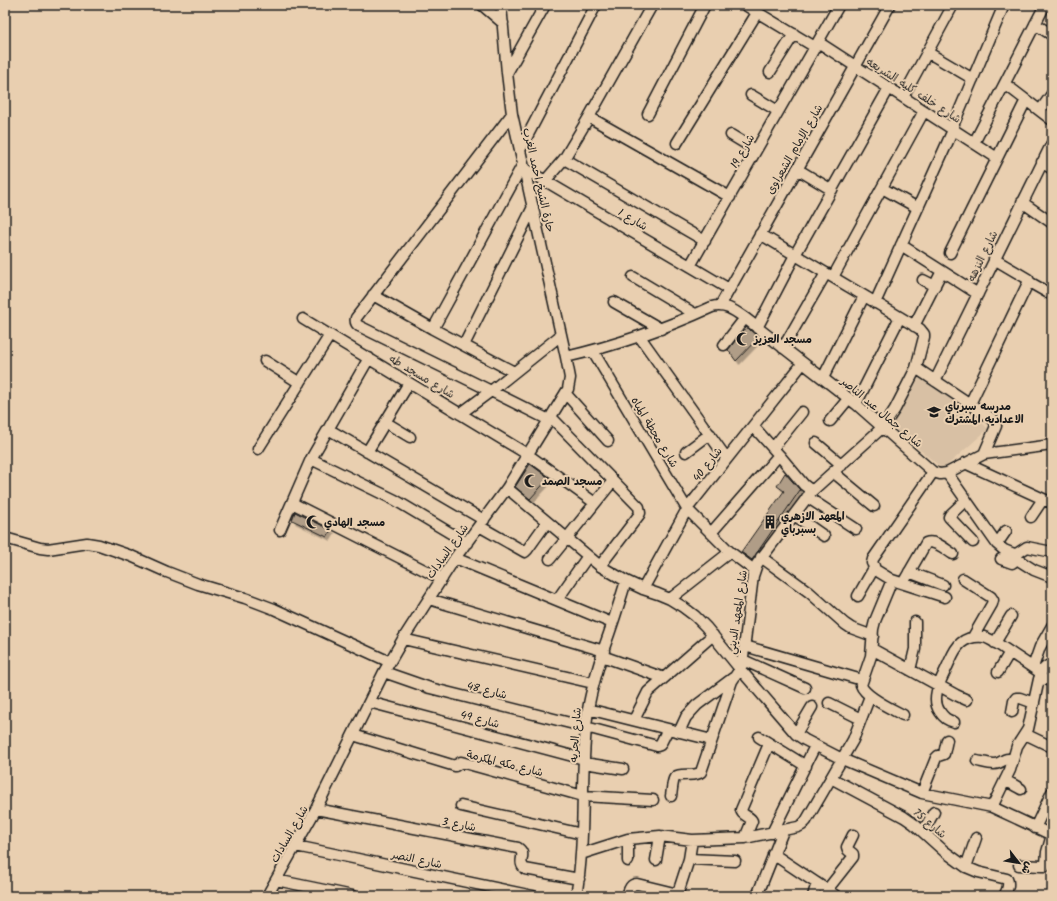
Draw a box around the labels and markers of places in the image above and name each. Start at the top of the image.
mosque icon: مسجد العزيز [735,331,751,347]
place label: مسجد العزيز [753,331,812,349]
place label: مدرسه سبرباي الاعداديه المشترك [945,398,1024,429]
school or university icon: مدرسه سبرباي الاعداديه المشترك [926,404,942,420]
mosque icon: مسجد الصمد [523,473,539,489]
place label: مسجد الصمد [542,473,602,491]
place label: المعهد الازهري بسبرباي [781,508,845,539]
mosque icon: مسجد الهادي [305,514,321,530]
place label: مسجد الهادي [324,514,385,532]
building icon: المعهد الازهري بسبرباي [762,514,778,530]

